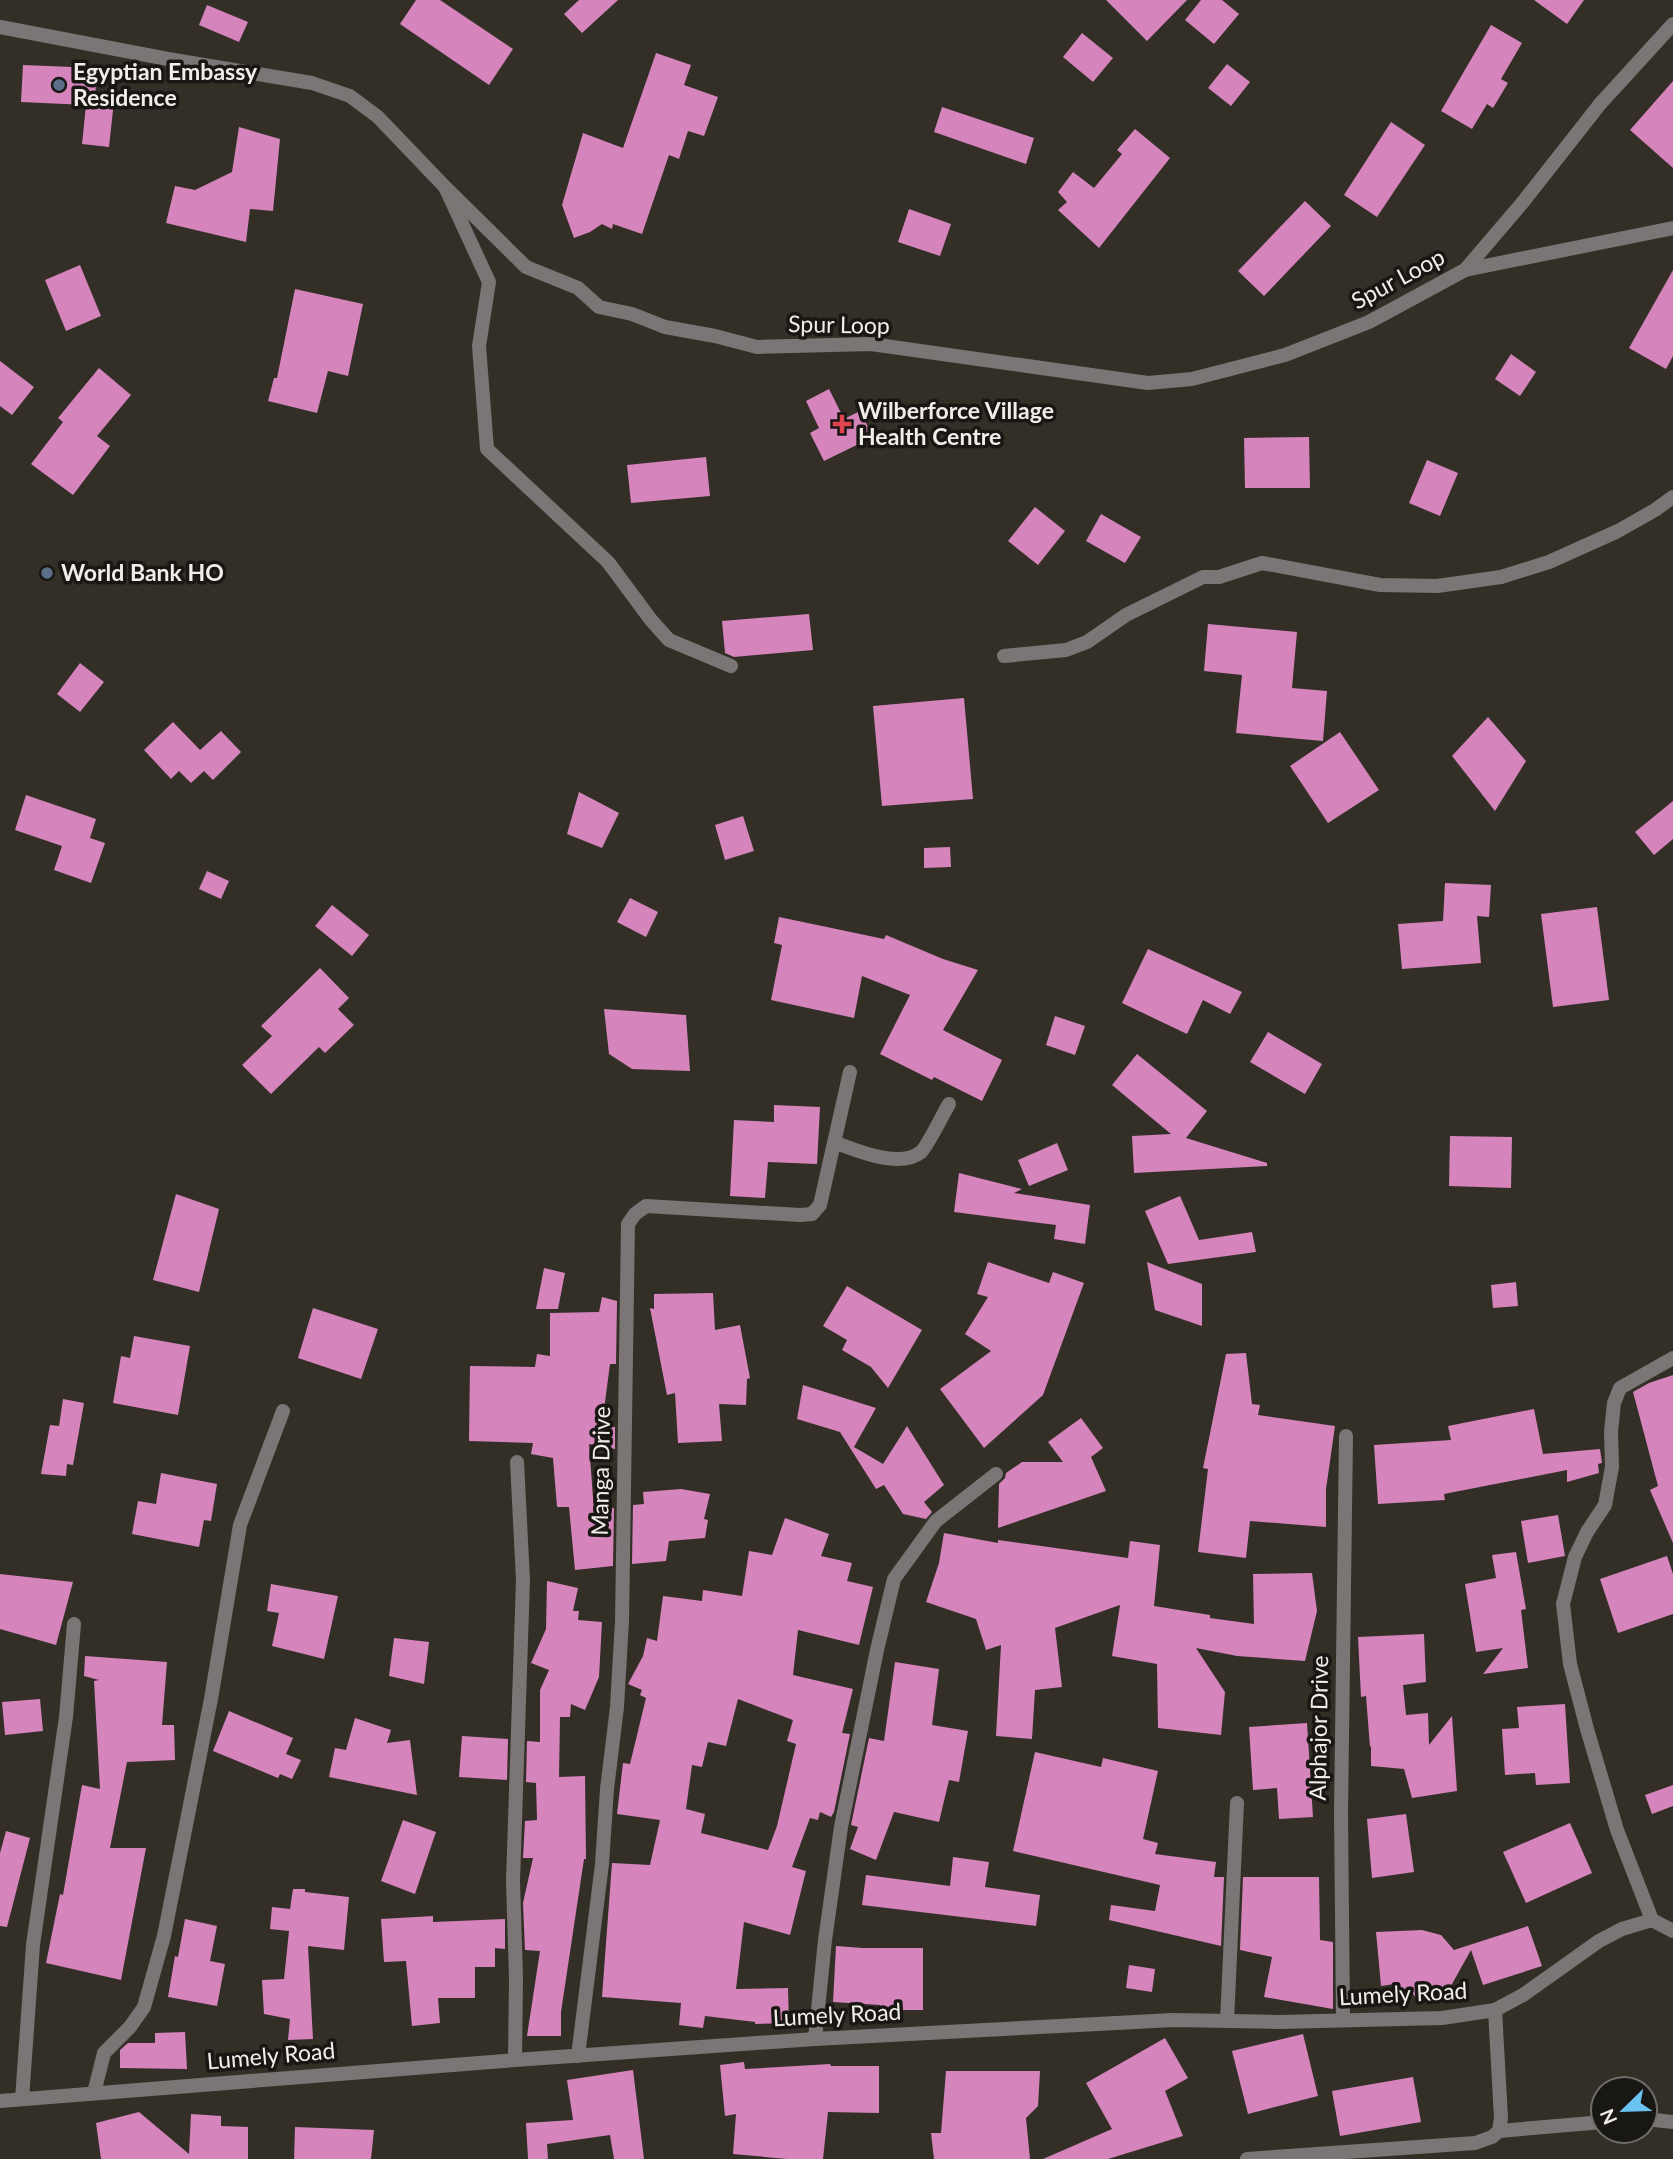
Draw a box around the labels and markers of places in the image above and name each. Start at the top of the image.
place label: Egyptian Embassy Residence [73,57,258,111]
marker: Egyptian Embassy Residence [51,77,67,93]
place label: Wilberforce Village Health Centre [858,396,1054,450]
marker: Wilberforce Village Health Centre [832,414,852,434]
place label: World Bank HO [61,558,224,586]
marker: World Bank HO [39,565,55,581]

